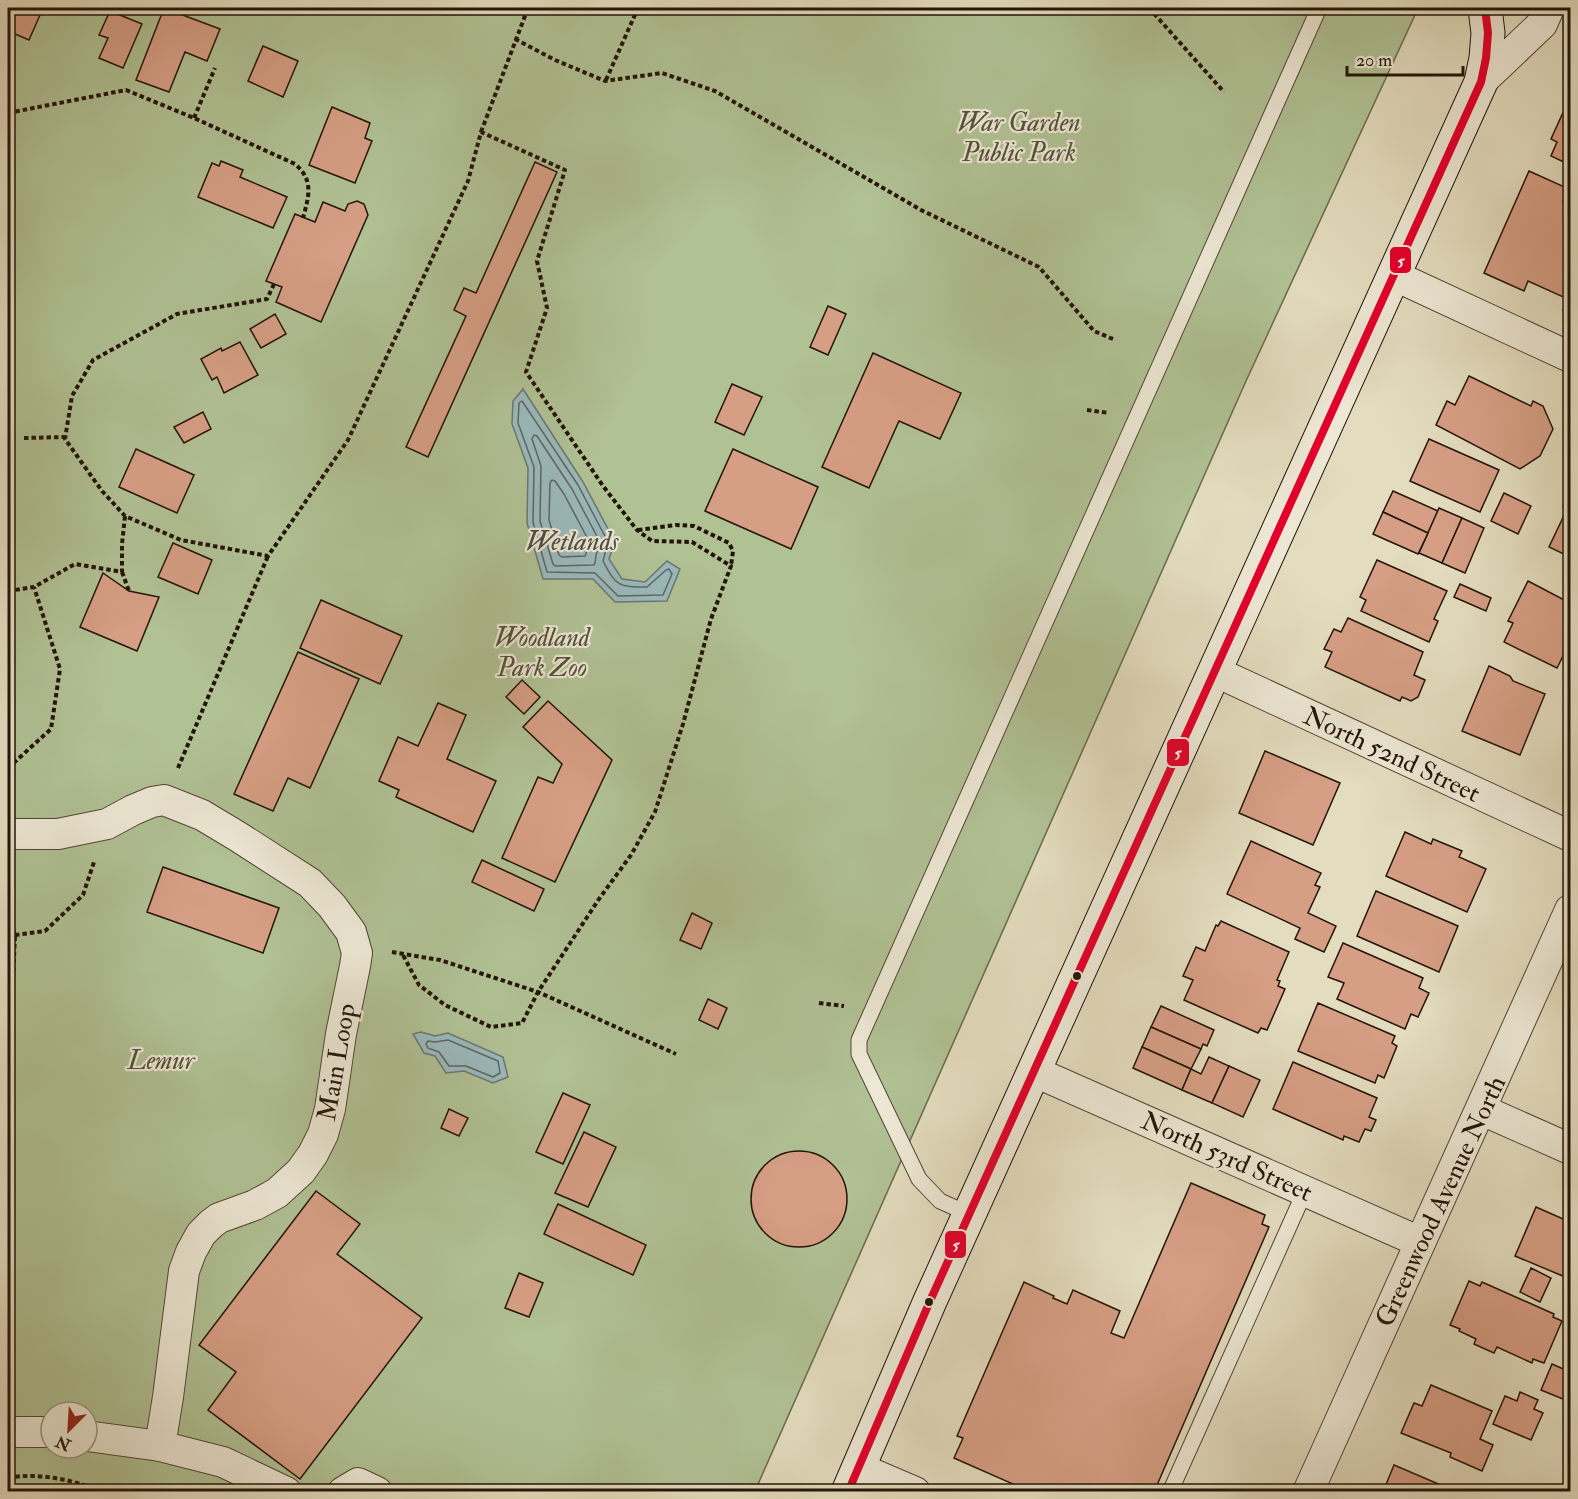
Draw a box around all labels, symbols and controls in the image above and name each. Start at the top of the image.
scale bar [1347,39,1462,77]
text: 20 m [1356,49,1392,72]
park label: War Garden Public Park [957,107,1081,169]
line badge: 5 [1389,246,1412,274]
text: 5 [1397,251,1405,271]
water label: Wetlands [526,525,619,558]
park label: Woodland Park Zoo [494,622,592,684]
street label: North 52nd Street [1298,700,1485,810]
line badge: 5 [1166,738,1190,767]
text: 5 [1174,743,1182,763]
unlabelled marker [1071,970,1083,982]
street label: Main Loop [311,1001,364,1124]
park label: Lemur [127,1045,196,1077]
street label: Greenwood Avenue North [1369,1071,1513,1332]
street label: North 53rd Street [1136,1105,1317,1209]
line badge: 5 [944,1230,967,1259]
text: 5 [952,1235,960,1255]
unlabelled marker [923,1296,935,1308]
north arrow [39,1400,99,1460]
text: N [52,1430,75,1455]

